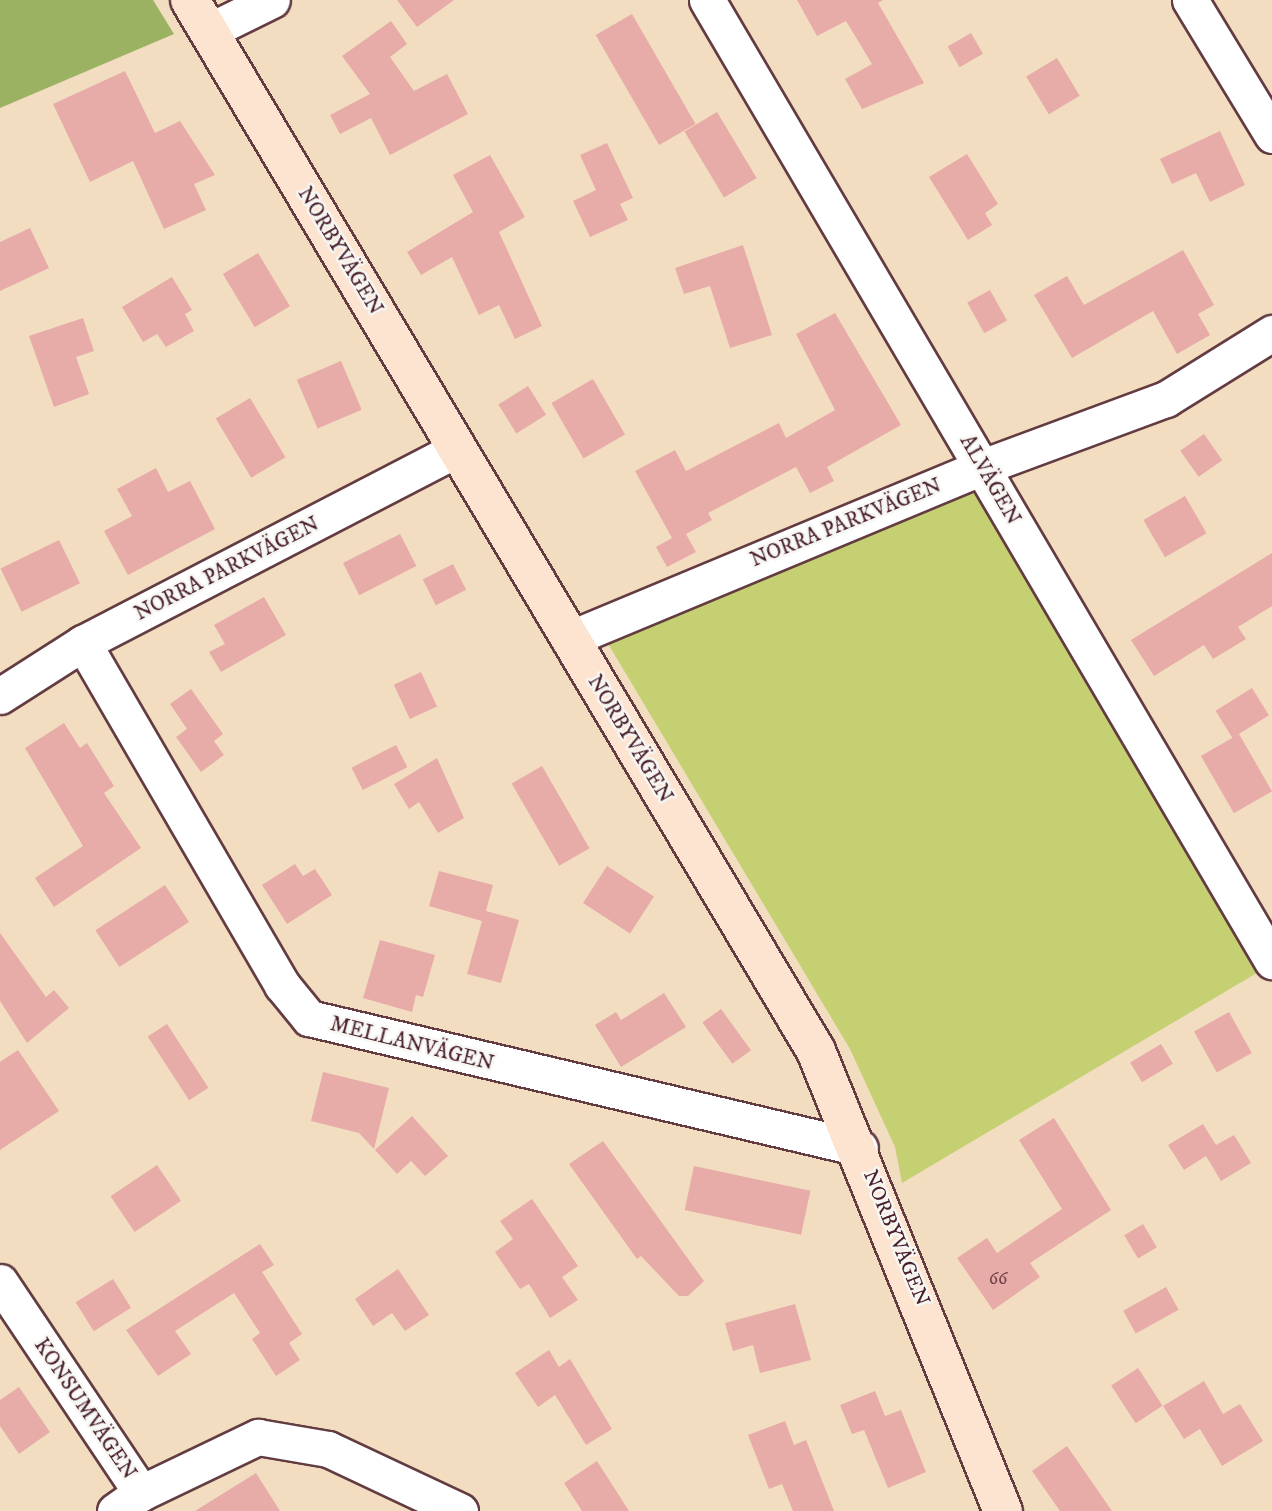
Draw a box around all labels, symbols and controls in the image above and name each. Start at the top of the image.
street label: NORBYVÄGEN [292,183,388,319]
street label: ALVÄGEN [954,431,1026,529]
street label: NORRA PARKVÄGEN [747,473,945,573]
street label: NORRA PARKVÄGEN [131,512,323,626]
street label: NORBYVÄGEN [582,671,678,807]
street label: MELLANVÄGEN [328,1011,496,1077]
street label: NORBYVÄGEN [857,1166,935,1310]
house number: 66 [989,1268,1007,1290]
street label: KONSUMVÄGEN [28,1334,142,1484]

